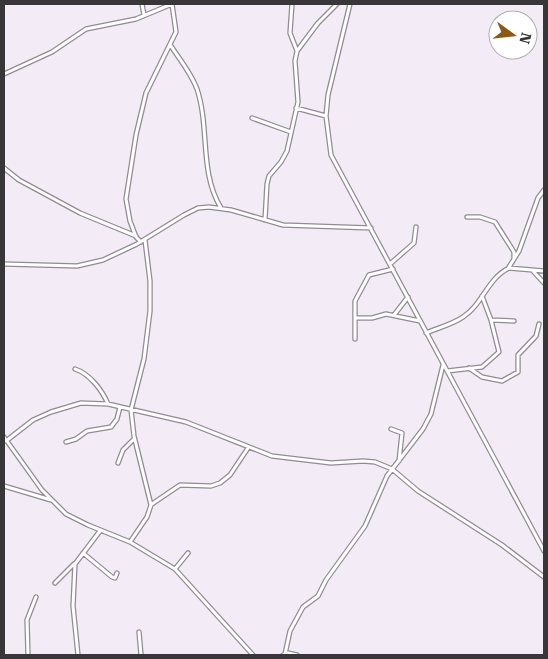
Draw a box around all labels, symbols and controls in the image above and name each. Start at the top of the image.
north arrow [488,10,538,60]
text: N [516,31,535,46]

